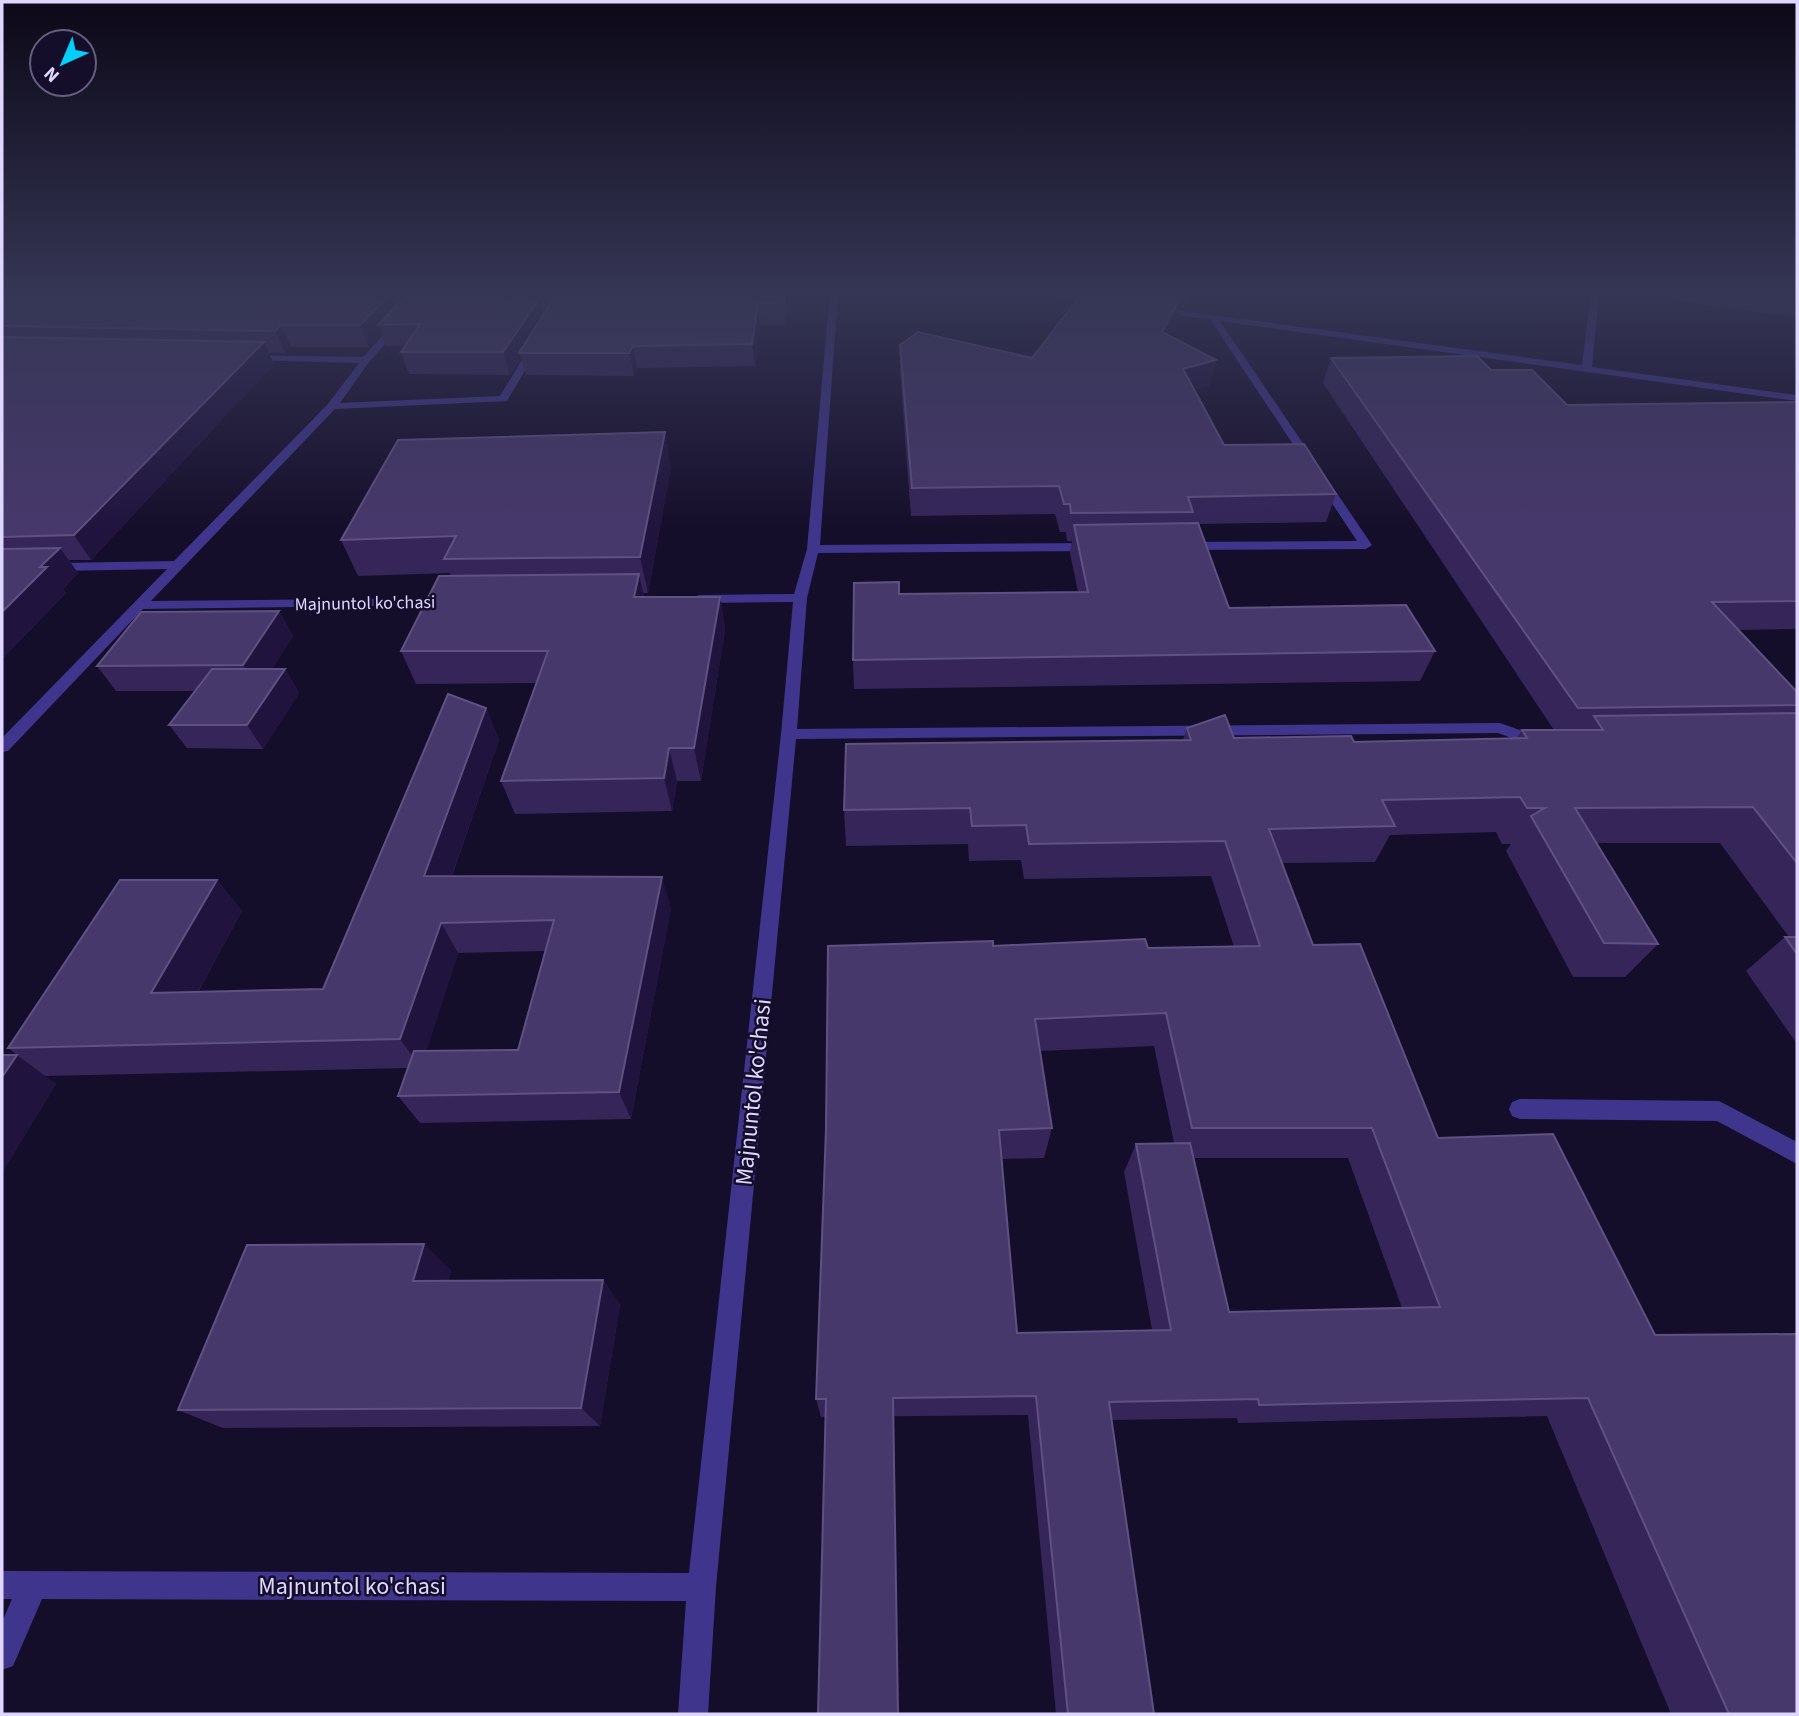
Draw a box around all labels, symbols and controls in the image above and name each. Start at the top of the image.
north arrow [28,28,98,98]
text: N [38,60,66,88]
street label: Majnuntol ko'chasi [294,590,436,617]
street label: Majnuntol ko'chasi [726,997,781,1187]
street label: Majnuntol ko'chasi [258,1569,446,1604]

